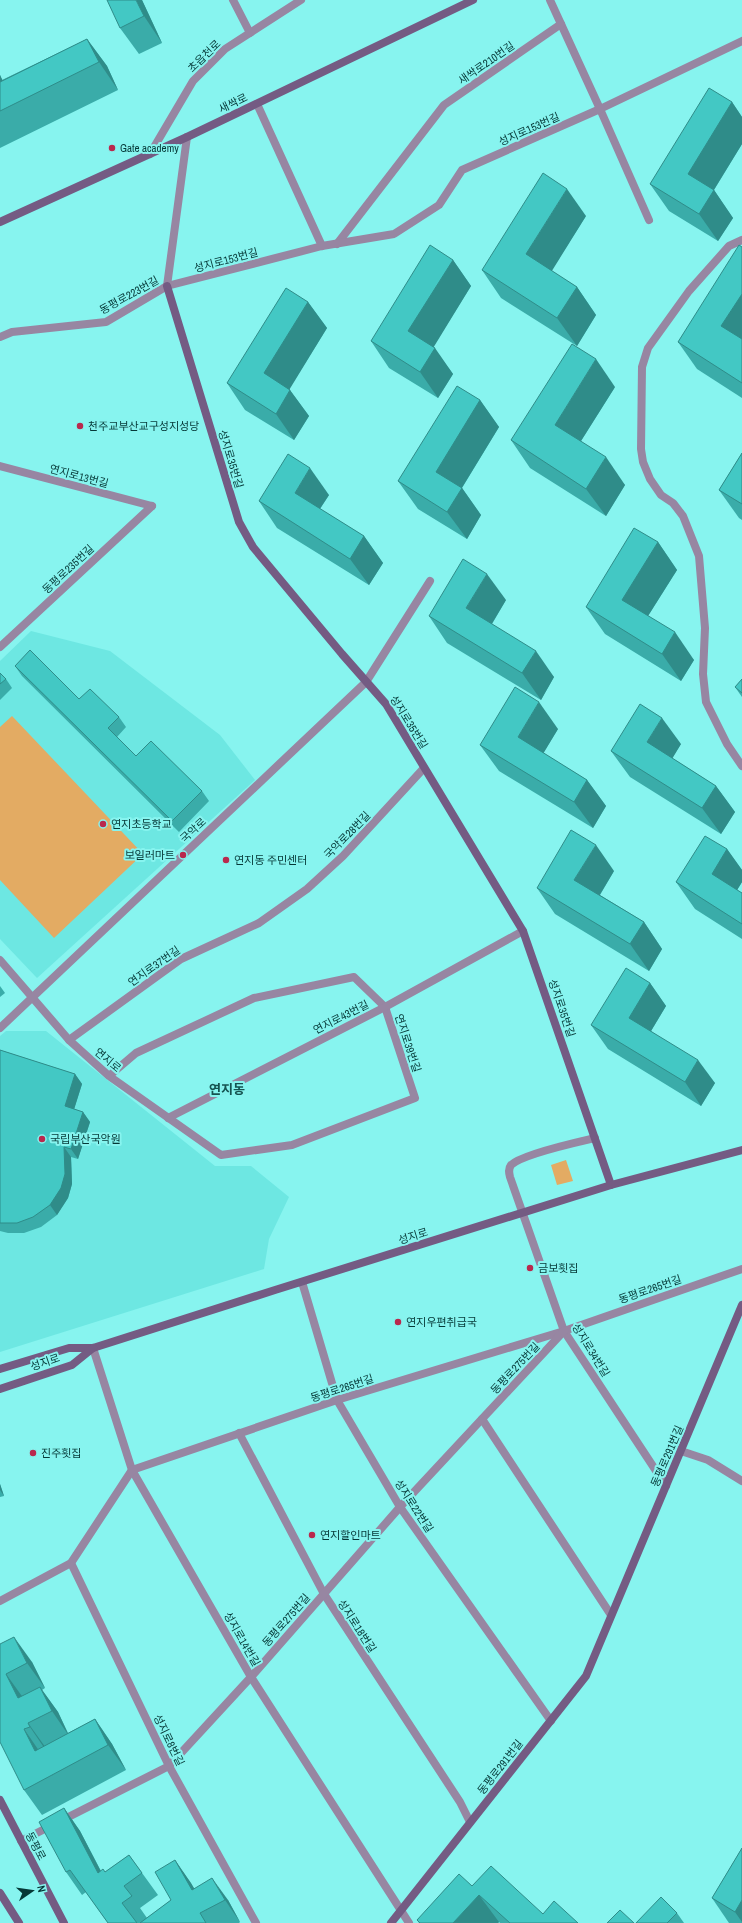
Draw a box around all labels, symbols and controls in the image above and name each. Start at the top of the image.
street label: 초읍천로 [185,37,223,75]
street label: 새싹로210번길 [455,38,517,88]
street label: 새싹로 [216,90,250,116]
street label: 성지로153번길 [496,109,562,149]
place label: Gate academy [120,141,179,155]
marker: Gate academy [107,143,117,153]
street label: 성지로153번길 [192,245,260,275]
street label: 동평로223번길 [97,273,161,317]
place label: 천주교부산교구성지성당 [88,419,199,433]
marker: 천주교부산교구성지성당 [75,421,85,431]
street label: 성지로35번길 [215,428,247,490]
street label: 연지로13번길 [48,461,110,491]
street label: 동평로235번길 [39,541,97,597]
street label: 성지로35번길 [387,693,431,751]
street label: 국악로28번길 [321,808,373,862]
street label: 국악로 [177,815,209,845]
place label: 연지초등학교 [111,817,172,831]
marker: 연지초등학교 [98,819,108,829]
place label: 보일러마트 [124,848,175,862]
marker: 보일러마트 [178,850,188,860]
place label: 연지동 주민센터 [234,853,307,867]
marker: 연지동 주민센터 [221,855,231,865]
street label: 연지로37번길 [125,943,183,989]
street label: 성지로35번길 [546,977,578,1039]
street label: 연지로43번길 [311,997,371,1037]
street label: 연지로39번길 [392,1012,424,1074]
street label: 연지로 [92,1045,124,1075]
district label: 연지동 [209,1081,245,1098]
place label: 국립부산국악원 [50,1132,121,1146]
marker: 국립부산국악원 [37,1134,47,1144]
street label: 성지로 [396,1225,430,1247]
place label: 금보횟집 [538,1261,578,1275]
marker: 금보횟집 [525,1263,535,1273]
street label: 동평로265번길 [617,1272,683,1306]
place label: 연지우편취급국 [406,1315,477,1329]
marker: 연지우편취급국 [393,1317,403,1327]
street label: 성지로34번길 [569,1321,613,1379]
street label: 동평로275번길 [487,1339,543,1397]
street label: 성지로 [28,1350,62,1374]
street label: 동평로265번길 [309,1371,375,1405]
street label: 동평로291번길 [648,1423,686,1489]
place label: 진주횟집 [41,1446,81,1460]
marker: 진주횟집 [28,1448,38,1458]
street label: 성지로22번길 [392,1477,436,1535]
place label: 연지할인마트 [320,1528,381,1542]
marker: 연지할인마트 [307,1530,317,1540]
street label: 동평로275번길 [259,1591,313,1649]
street label: 성지로18번길 [335,1597,379,1655]
street label: 성지로14번길 [221,1609,263,1669]
street label: 성지로8번길 [151,1712,187,1768]
street label: 동평로291번길 [474,1737,526,1797]
street label: 동평로 [23,1829,49,1863]
north arrow [12,1871,52,1911]
text: N [34,1884,49,1893]

